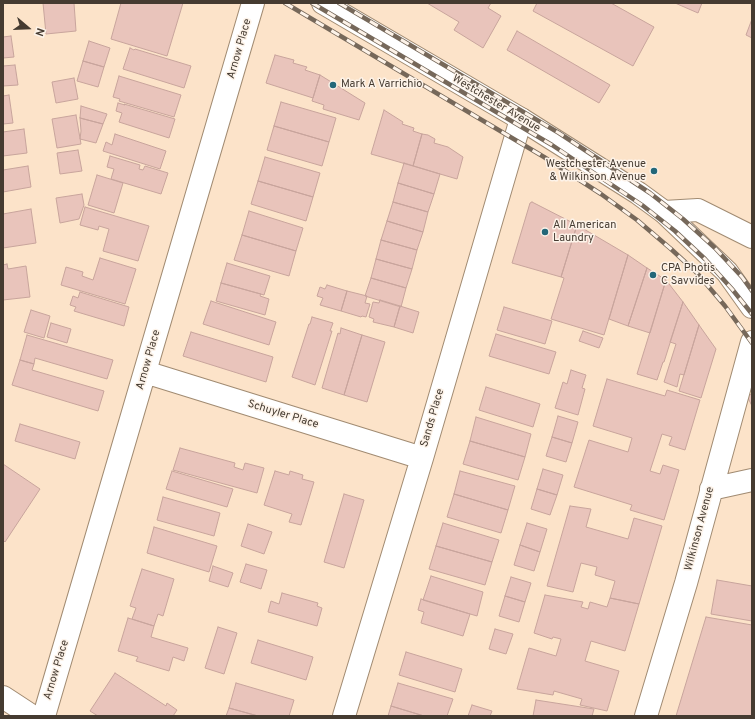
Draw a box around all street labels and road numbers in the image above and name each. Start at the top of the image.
street label: Arnow Place [225,17,255,81]
street label: Westchester Avenue [450,72,542,136]
street label: Arnow Place [134,328,164,392]
street label: Sands Place [418,387,448,449]
street label: Schuyler Place [246,398,320,432]
street label: Wilkinson Avenue [682,486,718,572]
street label: Arnow Place [42,639,72,701]

